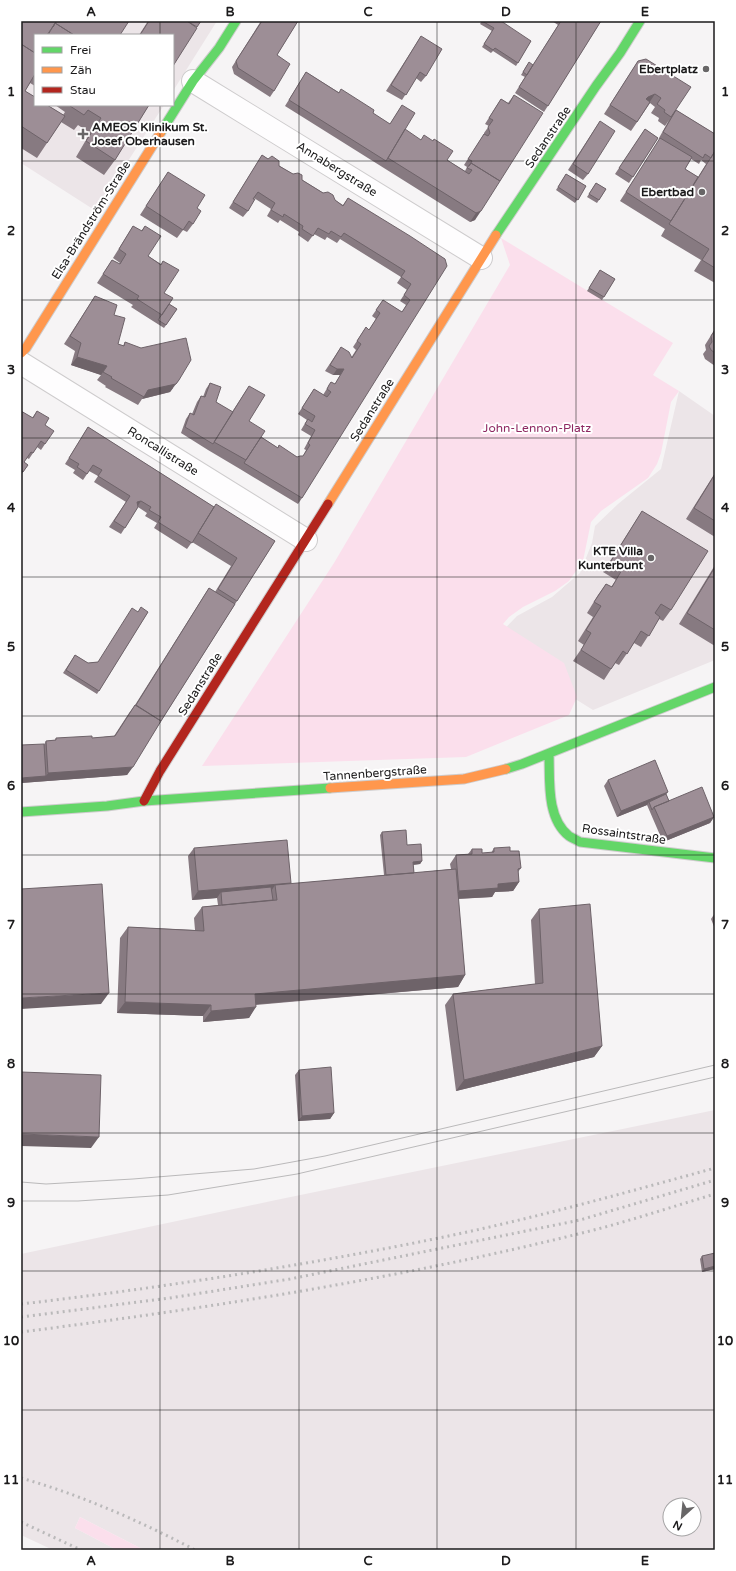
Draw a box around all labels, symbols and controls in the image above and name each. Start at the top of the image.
text: A [86,4,96,20]
text: B [225,4,235,20]
text: C [363,4,373,20]
text: D [501,4,511,20]
text: E [641,4,649,20]
legend [34,34,174,106]
text: Frei [70,43,91,57]
place label: Ebertplatz [639,62,698,77]
text: Zäh [70,63,92,77]
marker: Ebertplatz [701,64,711,74]
text: Stau [70,83,96,97]
text: 1 [7,84,15,100]
text: 1 [721,84,729,100]
street label: Sedanstraße [522,103,574,171]
place label: AMEOS Klinikum St. Josef Oberhausen [91,120,208,148]
marker: AMEOS Klinikum St. Josef Oberhausen [77,128,89,140]
street label: Annabergstraße [294,139,380,200]
street label: Elsa-Brändström-Straße [49,158,133,282]
place label: Ebertbad [641,185,694,199]
marker: Ebertbad [697,187,707,197]
text: 2 [7,223,15,239]
text: 2 [721,223,729,239]
text: 3 [7,362,15,378]
text: 3 [721,362,729,378]
street label: Sedanstraße [347,376,397,444]
park label: John-Lennon-Platz [483,421,591,435]
street label: Roncallistraße [125,424,201,478]
text: 4 [7,500,16,516]
text: 4 [721,500,730,516]
place label: KTE Villa Kunterbunt [578,544,643,572]
marker: KTE Villa Kunterbunt [646,553,656,563]
text: 5 [7,639,15,655]
text: 5 [721,639,729,655]
street label: Sedanstraße [175,650,225,718]
street label: Tannenbergstraße [323,762,428,784]
text: 6 [7,778,15,794]
text: 6 [721,778,729,794]
street label: Rossaintstraße [581,821,667,847]
text: 7 [7,917,15,933]
text: 7 [721,917,729,933]
text: 8 [7,1056,15,1072]
text: 8 [721,1056,729,1072]
text: 9 [7,1195,15,1211]
text: 9 [721,1195,729,1211]
text: 10 [3,1333,19,1349]
text: 10 [717,1333,733,1349]
text: 11 [3,1472,19,1488]
text: 11 [717,1472,733,1488]
north arrow [662,1497,702,1537]
text: N [671,1518,685,1533]
text: A [86,1553,96,1569]
text: B [225,1553,235,1569]
text: C [363,1553,373,1569]
text: D [501,1553,511,1569]
text: E [641,1553,649,1569]

